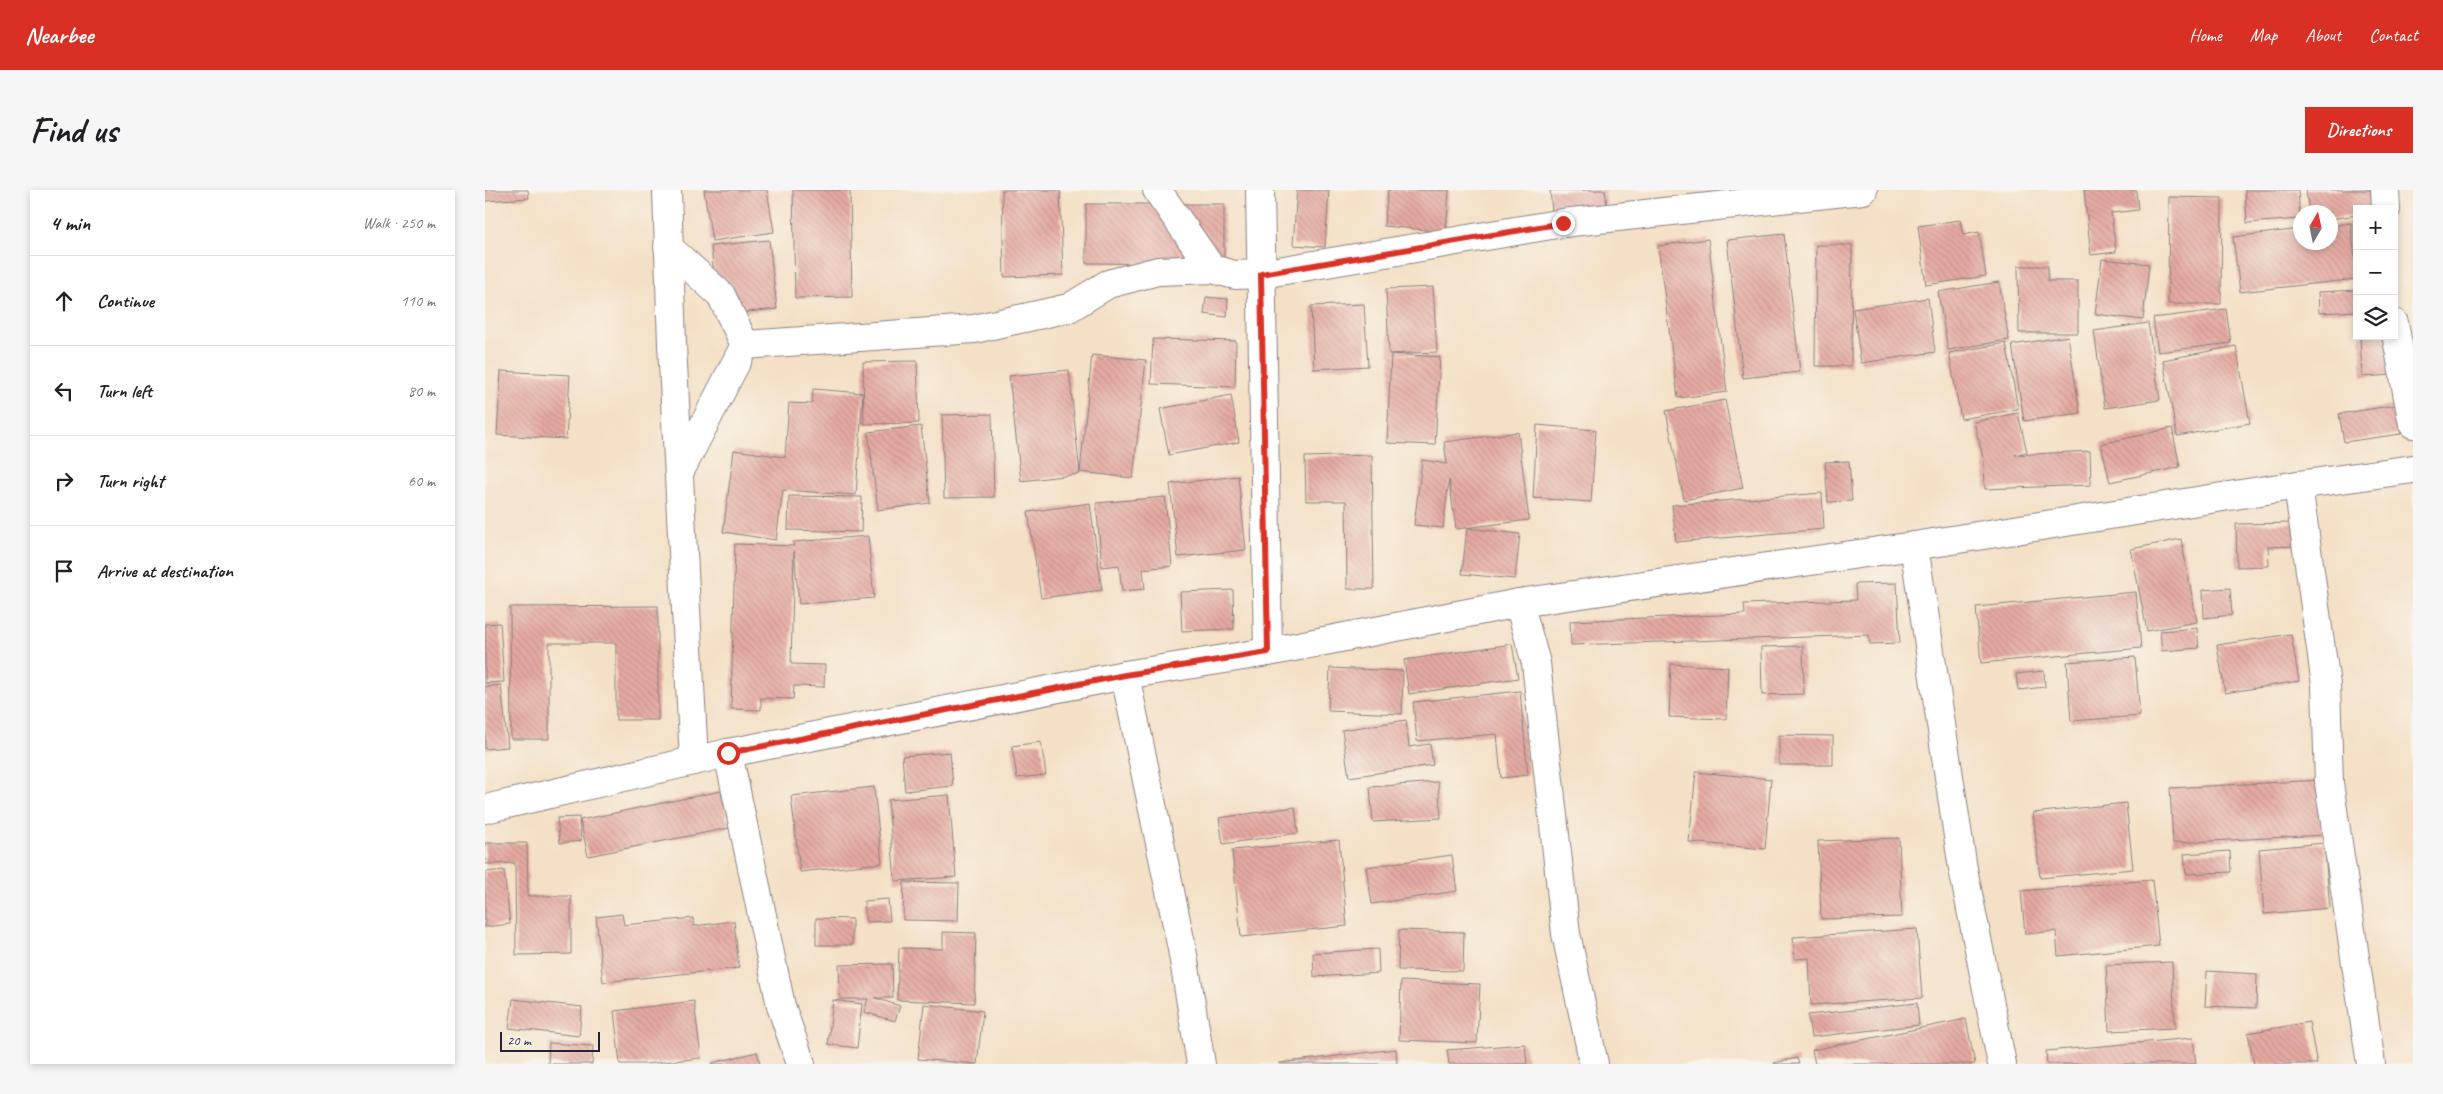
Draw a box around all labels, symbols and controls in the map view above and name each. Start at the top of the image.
text: Nearbee [25,20,93,50]
text: Home [2189,24,2222,46]
text: Map [2250,24,2277,46]
text: About [2305,24,2341,46]
text: Contact [2369,24,2418,46]
button: Directions [2305,107,2413,153]
text: Find us [30,108,117,153]
north arrow [2293,205,2338,250]
map controls [2353,205,2398,340]
button: + [2353,205,2398,250]
text: 4 min [50,210,90,236]
route end [1552,212,1575,235]
text: Walk · 250 m [363,213,435,233]
button: − [2353,250,2398,295]
icon: ahead [50,287,78,315]
text: Continue [97,289,154,313]
text: 110 m [401,291,435,311]
button: layers [2353,295,2398,340]
icon: left [50,377,78,405]
text: Turn left [97,379,152,403]
text: 80 m [408,381,435,401]
icon: right [50,467,78,495]
text: Turn right [97,469,164,493]
text: 60 m [408,471,435,491]
icon: arrive [50,557,78,585]
text: Arrive at destination [97,559,233,583]
route start [717,742,740,765]
scale bar [500,1029,600,1052]
text: 20 m [507,1032,531,1049]

